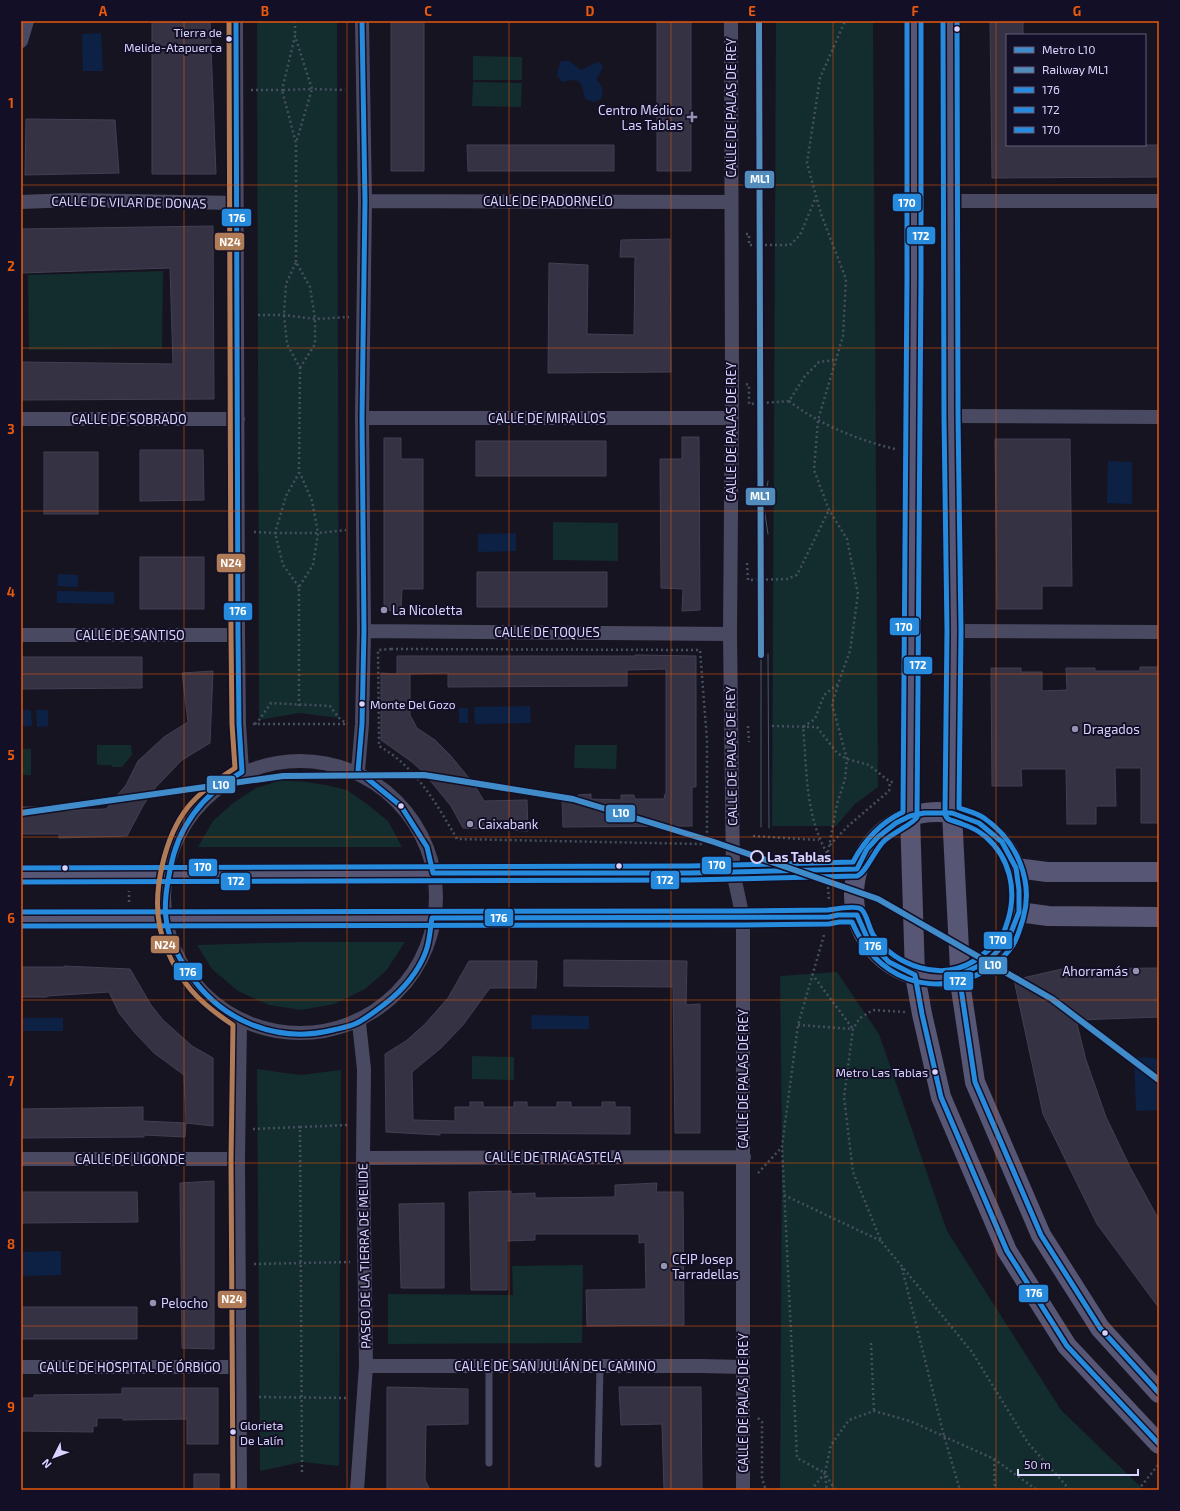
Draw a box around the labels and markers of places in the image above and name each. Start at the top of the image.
unlabelled marker [952,24,962,34]
place label: Tierra de Melide-Atapuerca [124,25,222,54]
marker: Tierra de Melide-Atapuerca [224,34,234,44]
place label: Centro Médico Las Tablas [598,102,683,133]
marker: Centro Médico Las Tablas [686,111,698,123]
place label: La Nicoletta [392,602,463,618]
marker: La Nicoletta [379,605,389,615]
place label: Monte Del Gozo [370,697,456,711]
marker: Monte Del Gozo [357,699,367,709]
place label: Dragados [1083,721,1140,737]
marker: Dragados [1070,724,1080,734]
unlabelled marker [396,801,406,811]
place label: Caixabank [478,816,539,832]
marker: Caixabank [465,819,475,829]
place label: Las Tablas [767,849,831,865]
marker: Las Tablas [750,850,764,864]
unlabelled marker [614,861,624,871]
unlabelled marker [60,863,70,873]
place label: Ahorramás [1062,963,1128,979]
marker: Ahorramás [1131,966,1141,976]
place label: Metro Las Tablas [836,1065,928,1079]
marker: Metro Las Tablas [930,1067,940,1077]
place label: CEIP Josep Tarradellas [672,1251,739,1282]
marker: CEIP Josep Tarradellas [659,1261,669,1271]
place label: Pelocho [161,1295,208,1311]
marker: Pelocho [148,1298,158,1308]
unlabelled marker [1100,1328,1110,1338]
place label: Glorieta De Lalín [240,1418,283,1447]
marker: Glorieta De Lalín [228,1427,238,1437]

